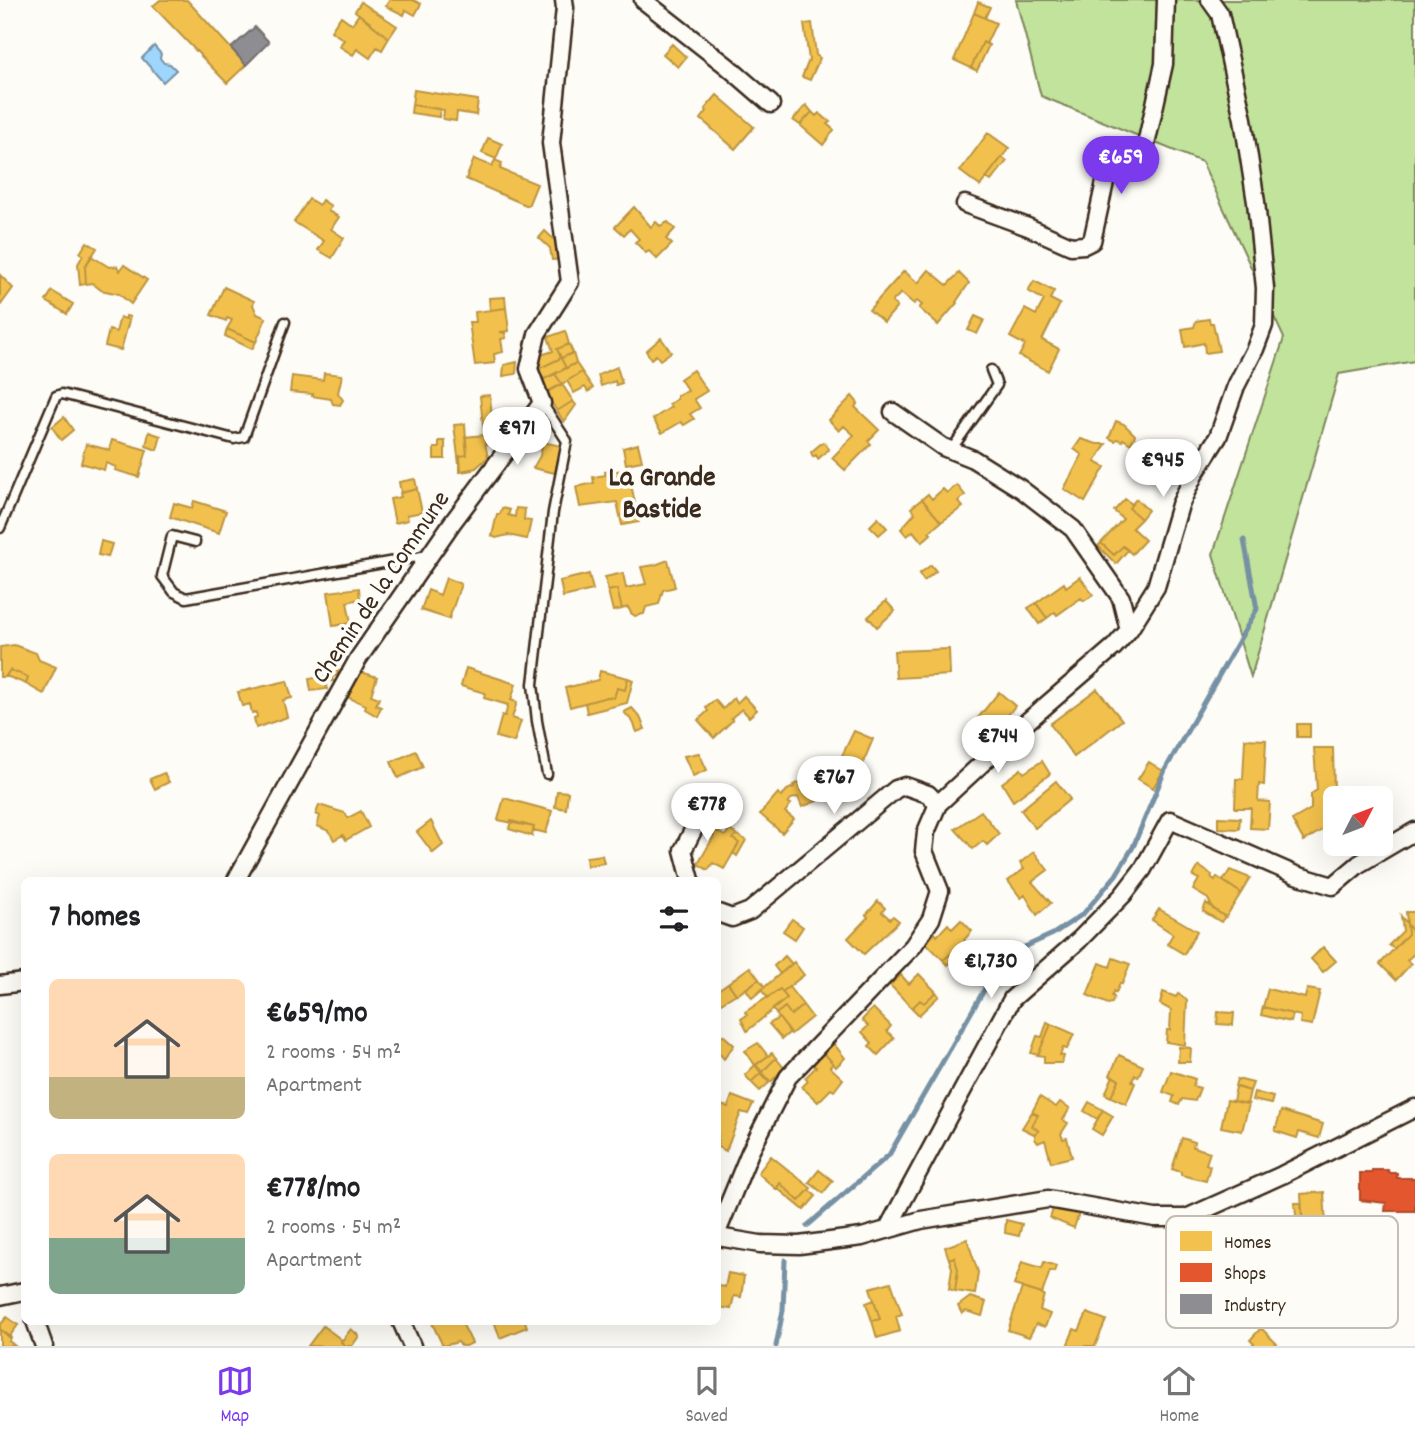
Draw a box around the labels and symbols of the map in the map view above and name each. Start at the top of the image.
pin: €659 [1080,136,1162,196]
pin: €971 [476,407,558,467]
pin: €945 [1122,440,1204,499]
district label: La Grande Bastide [608,460,716,532]
street label: Chemin de la Commune [304,484,460,692]
pin: €744 [957,716,1039,775]
pin: €767 [793,756,875,816]
pin: €778 [666,784,748,843]
north arrow [1323,786,1393,856]
pin: €1,730 [934,940,1048,1000]
legend [1166,1216,1398,1328]
text: Homes [1224,1231,1272,1258]
text: Shops [1224,1262,1266,1289]
text: Industry [1224,1294,1286,1321]

